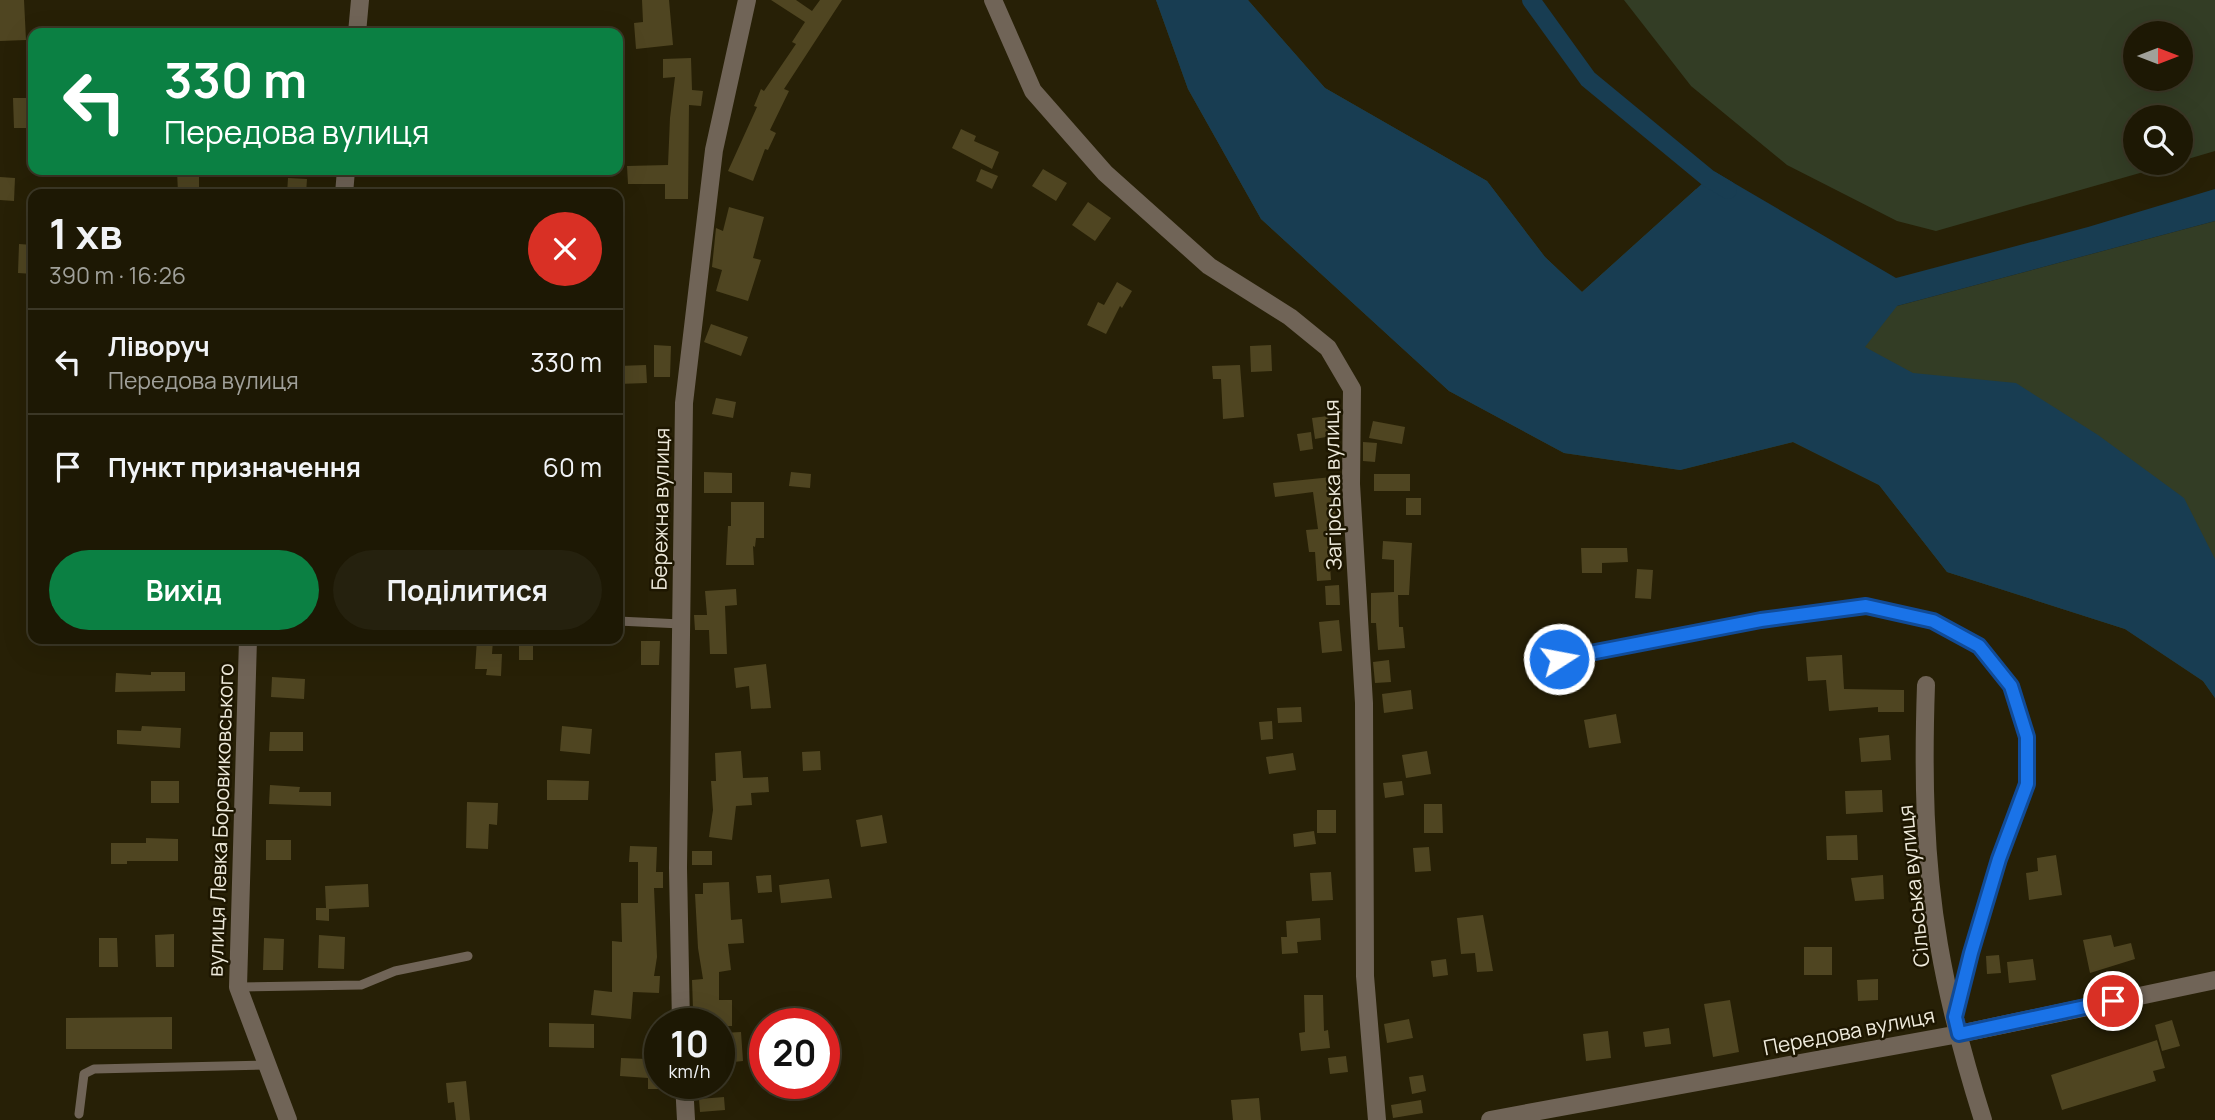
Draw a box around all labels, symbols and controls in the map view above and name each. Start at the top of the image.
north arrow [2123,21,2193,91]
map controls [2123,21,2193,175]
text: 330 m [164,46,307,113]
icon: left [49,56,140,147]
button: search [2123,105,2193,175]
text: Передова вулиця [164,110,429,154]
text: 1 хв [49,204,123,262]
button: close [528,212,602,286]
text: 390 m · 16:26 [49,259,186,291]
text: Ліворуч [108,328,210,364]
icon: left [49,343,87,381]
text: 330 m [530,344,602,380]
text: Передова вулиця [108,364,299,396]
street label: Загірська вулиця [1317,399,1347,571]
street label: Бережна вулиця [645,427,675,591]
icon: arrive [49,448,87,486]
text: Пункт призначення [108,449,361,485]
text: 60 m [543,449,602,485]
button: Вихід [49,550,319,630]
button: Поділитися [333,550,602,630]
position arrow [1522,622,1596,696]
street label: вулиця Левка Боровиковського [201,663,239,977]
street label: Сільська вулиця [1891,804,1935,968]
pin [2083,971,2143,1031]
icon: arrive [2094,982,2132,1020]
street label: Передова вулиця [1761,1001,1937,1061]
speed limit sign: 20 [749,1008,840,1099]
text: 10 [670,1020,709,1068]
text: km/h [669,1059,710,1083]

